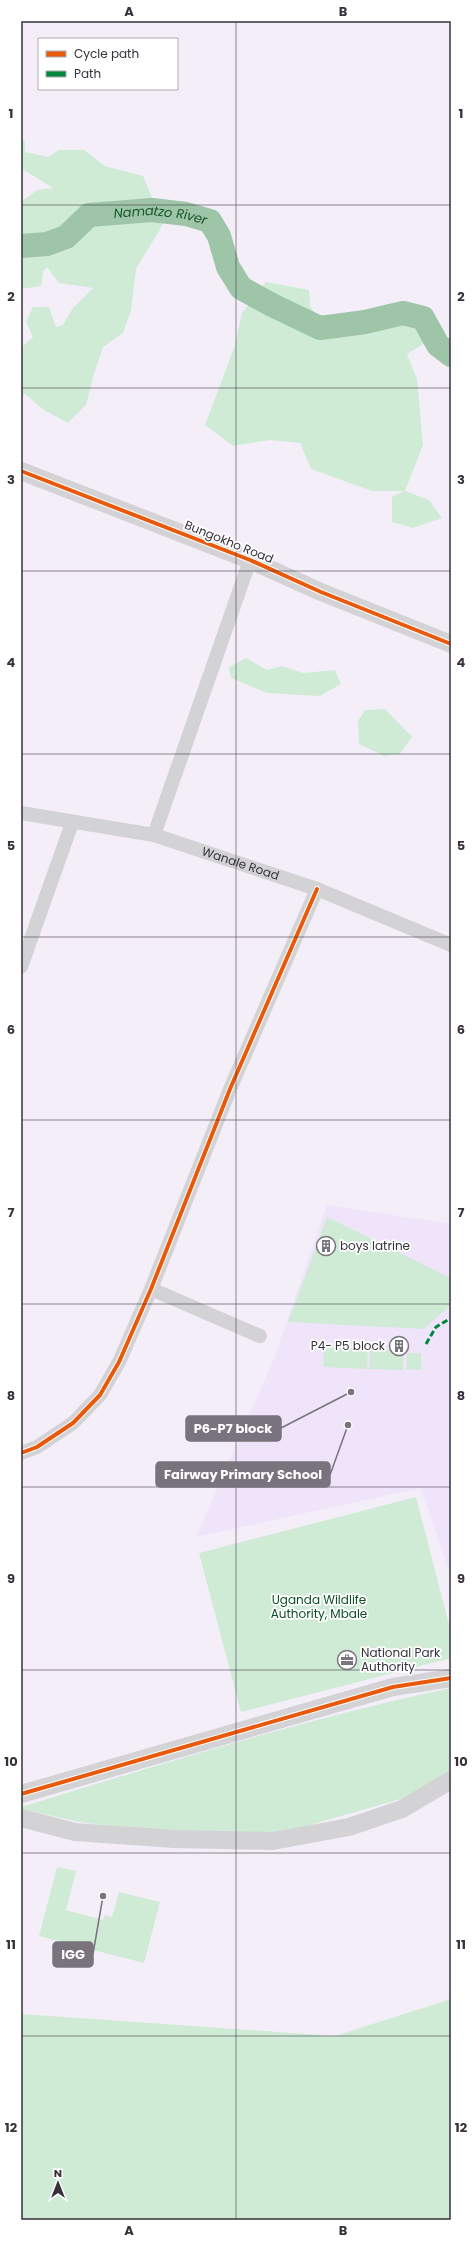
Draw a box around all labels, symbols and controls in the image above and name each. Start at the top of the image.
text: A [124,2,134,21]
text: B [339,2,348,21]
legend [38,38,178,90]
text: Cycle path [74,45,139,62]
text: Path [74,65,101,82]
text: 1 [9,104,13,123]
text: 1 [459,104,463,123]
water label: Namatzo River [113,201,210,230]
text: 2 [7,287,15,306]
text: 2 [457,287,465,306]
text: 3 [7,470,15,489]
text: 3 [457,470,465,489]
street label: Bungokho Road [182,516,276,567]
text: 4 [7,653,16,672]
text: 4 [457,653,466,672]
text: 5 [7,836,15,855]
text: 5 [457,836,465,855]
street label: Wanale Road [200,842,282,884]
text: 6 [7,1020,15,1039]
text: 6 [457,1020,465,1039]
text: 7 [8,1203,15,1222]
text: 7 [458,1203,465,1222]
building icon: boys latrine [315,1235,337,1257]
place label: boys latrine [340,1237,410,1254]
building icon: P4- P5 block [388,1335,410,1357]
place label: P4- P5 block [311,1337,386,1354]
text: 8 [7,1386,15,1405]
text: 8 [457,1386,465,1405]
callout: P6-P7 block [186,1416,281,1441]
text: P6-P7 block [194,1419,272,1438]
callout: Fairway Primary School [156,1462,330,1487]
text: Fairway Primary School [164,1465,322,1484]
text: 9 [7,1569,15,1588]
text: 9 [457,1569,465,1588]
park label: Uganda Wildlife Authority, Mbale [271,1591,367,1622]
place label: National Park Authority [361,1644,441,1675]
office icon: National Park Authority [336,1649,358,1671]
text: 10 [4,1752,18,1771]
text: 10 [454,1752,468,1771]
text: 11 [6,1935,16,1954]
text: 11 [456,1935,466,1954]
callout: IGG [53,1942,93,1967]
text: IGG [61,1945,85,1964]
text: 12 [5,2118,18,2137]
text: 12 [455,2118,468,2137]
north arrow [38,2163,78,2203]
text: N [54,2165,62,2181]
text: A [124,2221,134,2240]
text: B [339,2221,348,2240]

